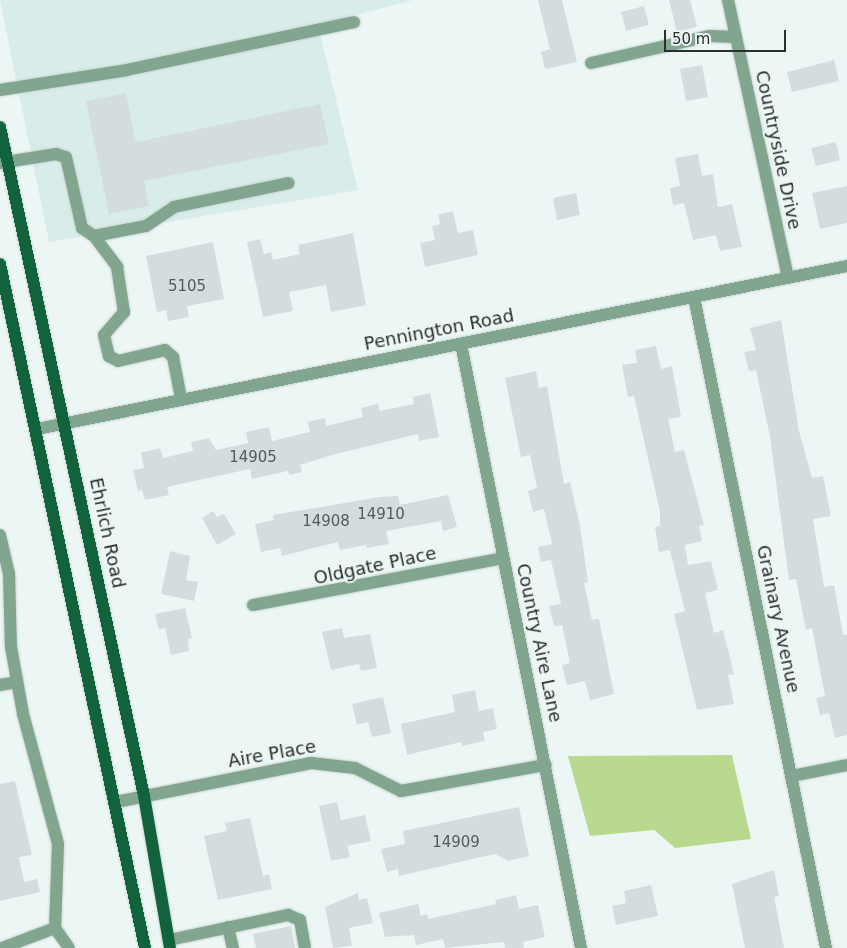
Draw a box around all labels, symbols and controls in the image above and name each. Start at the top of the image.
scale bar [667,20,790,52]
text: 50 m [672,30,710,48]
street label: Countryside Drive [751,68,805,232]
house number: 5105 [168,278,206,296]
street label: Pennington Road [362,305,516,355]
house number: 14905 [229,449,277,467]
street label: Ehrlich Road [85,476,129,590]
house number: 14910 [357,506,405,524]
house number: 14908 [302,513,350,531]
street label: Oldgate Place [312,542,438,590]
street label: Grainary Avenue [752,543,804,695]
street label: Country Aire Lane [512,562,566,724]
street label: Aire Place [226,736,318,772]
house number: 14909 [432,834,480,852]

